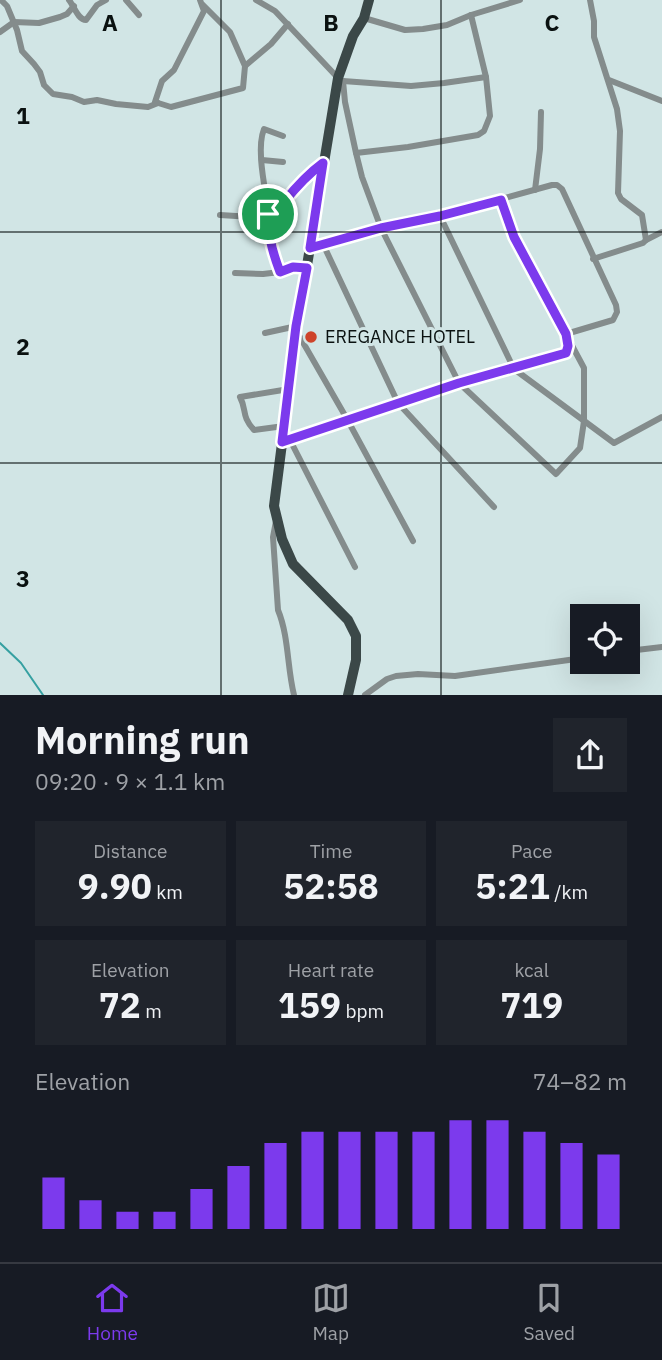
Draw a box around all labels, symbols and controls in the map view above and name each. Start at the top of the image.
text: A [102,7,118,37]
text: B [323,7,339,37]
text: C [545,7,560,37]
text: 1 [16,100,30,130]
pin [238,184,298,244]
icon: arrive [249,195,287,233]
place label: EREGANCE HOTEL [325,325,475,348]
marker: EREGANCE HOTEL [303,329,319,345]
text: 2 [16,331,30,361]
text: 3 [16,563,30,593]
map controls [570,604,640,674]
button: locate [570,604,640,674]
text: Morning run [35,715,250,764]
button: share [553,718,627,792]
text: 09:20 · 9 × 1.1 km [35,766,225,796]
text: Distance [93,839,167,863]
text: Time [310,839,352,863]
text: Pace [511,839,552,863]
text: 9.90 [78,863,152,909]
text: 52:58 [283,863,379,909]
text: 5:21 [475,863,550,909]
text: km [152,880,183,904]
text: /km [550,880,588,904]
text: Elevation [91,958,170,982]
text: Heart rate [288,958,374,982]
text: kcal [514,958,549,982]
text: 72 [99,982,141,1028]
text: 159 [278,982,341,1028]
text: 719 [500,982,563,1028]
text: m [141,999,162,1023]
text: bpm [341,999,384,1023]
text: Elevation [35,1066,130,1096]
text: 74–82 m [533,1066,627,1096]
tab: Home [87,1279,138,1345]
tab: Map [312,1279,350,1345]
tab: Saved [523,1279,575,1345]

